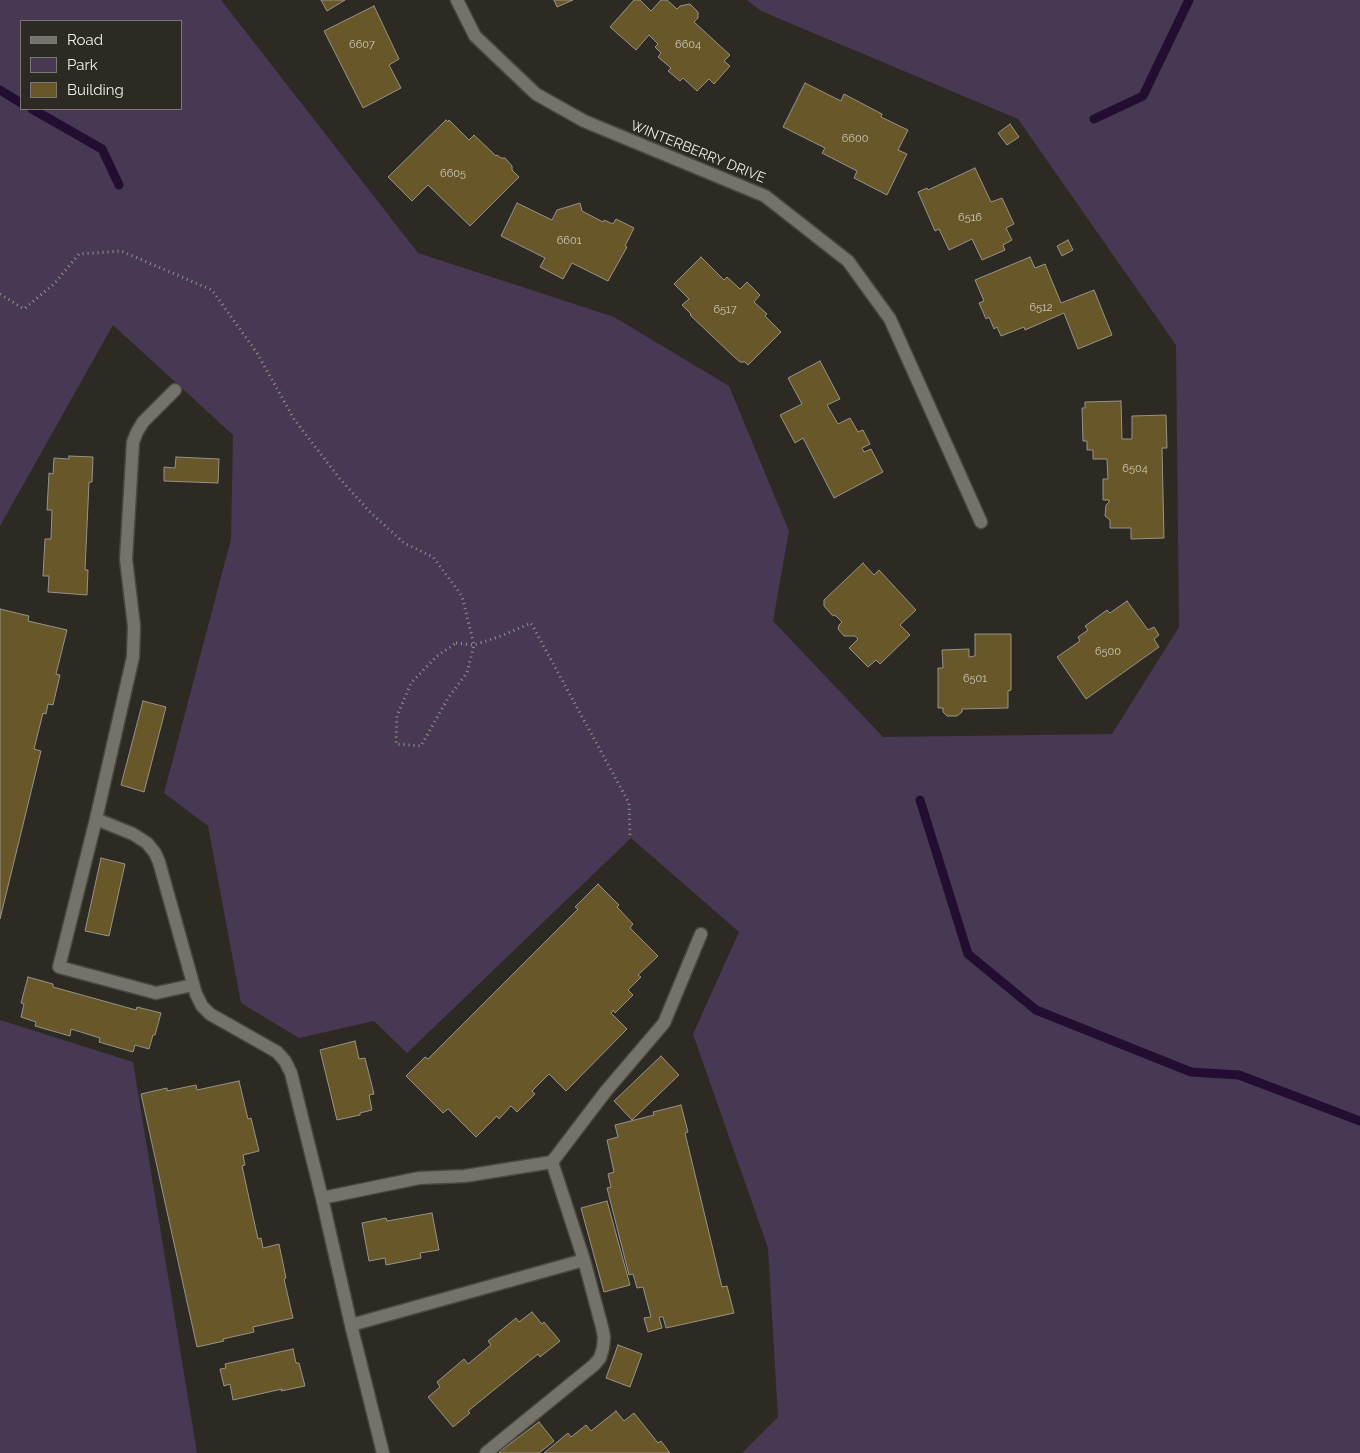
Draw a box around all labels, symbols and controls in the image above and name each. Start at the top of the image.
legend [20,20,182,110]
text: Road [67,31,103,49]
house number: 6607 [349,38,375,52]
house number: 6604 [675,38,701,52]
text: Park [67,56,98,74]
text: Building [67,81,124,99]
street label: WINTERBERRY DRIVE [628,117,768,187]
house number: 6600 [842,132,868,146]
house number: 6605 [440,167,466,181]
house number: 6516 [958,211,982,225]
house number: 6601 [557,234,581,248]
house number: 6512 [1029,301,1053,315]
house number: 6517 [713,303,737,317]
house number: 6504 [1122,462,1148,476]
house number: 6500 [1095,645,1121,659]
house number: 6501 [963,672,987,686]

